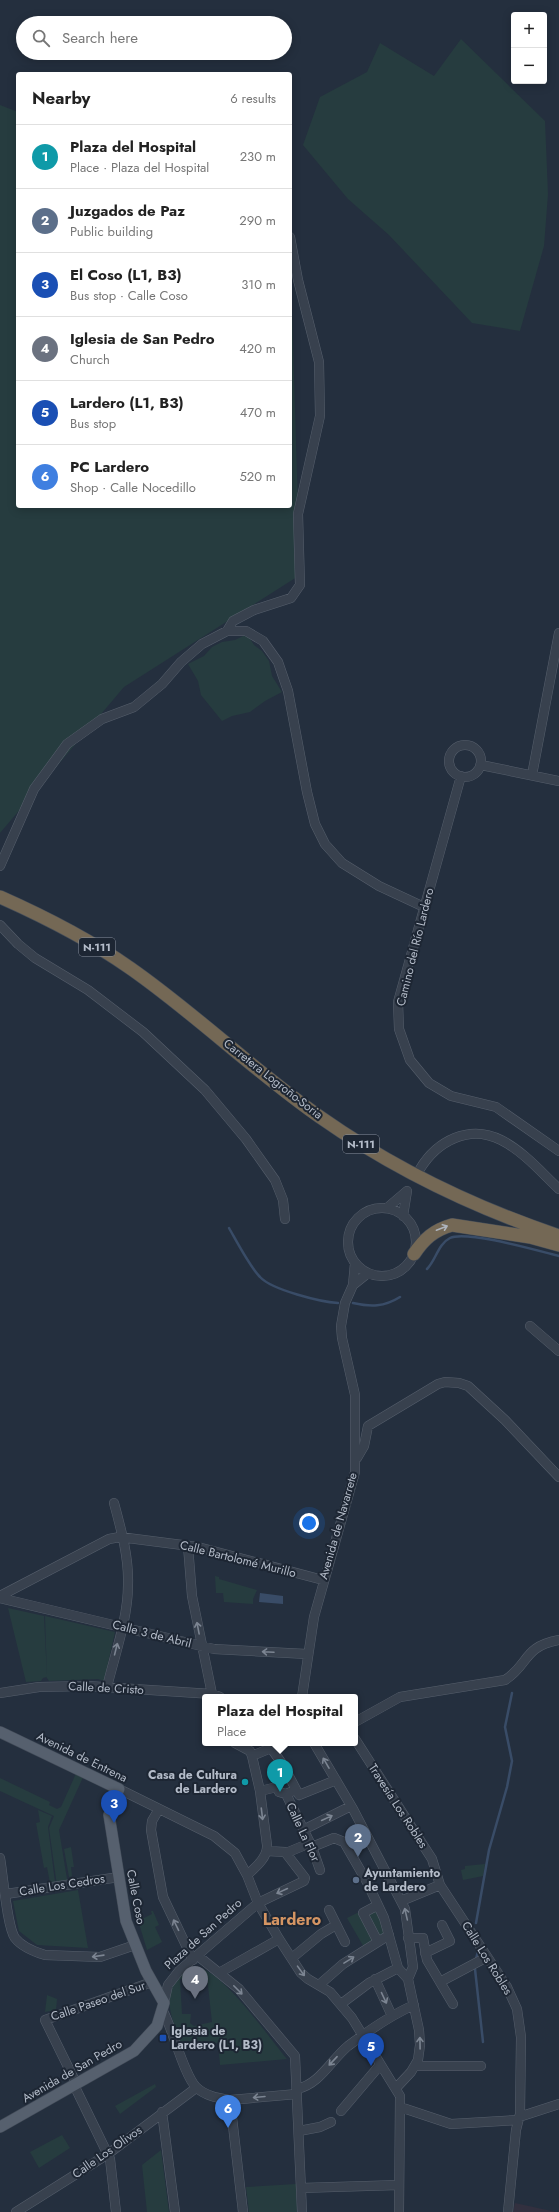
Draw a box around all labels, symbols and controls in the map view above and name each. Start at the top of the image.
map controls [511,12,547,84]
button: + [511,12,547,48]
search box [16,16,292,60]
icon: search [30,27,52,49]
text: Search here [62,27,138,49]
button: − [511,48,547,84]
text: Nearby [32,86,90,110]
text: 6 results [230,89,276,108]
text: Plaza del Hospital [70,136,196,158]
text: 1 [42,147,48,166]
text: 230 m [240,147,276,166]
text: Place · Plaza del Hospital [70,158,209,177]
text: Juzgados de Paz [70,200,185,222]
text: 2 [41,211,49,230]
text: 290 m [239,211,276,230]
text: Public building [70,222,153,241]
text: El Coso (L1, B3) [70,264,182,286]
text: 3 [41,275,49,294]
text: 310 m [241,275,276,294]
text: Bus stop · Calle Coso [70,286,188,305]
text: Iglesia de San Pedro [70,328,215,350]
text: 4 [40,339,50,358]
text: 420 m [239,339,276,358]
text: Church [70,350,110,369]
text: Lardero (L1, B3) [70,392,184,414]
text: 5 [41,403,49,422]
text: 470 m [240,403,276,422]
text: Bus stop [70,414,116,433]
text: PC Lardero [70,456,149,478]
text: 6 [41,467,49,486]
text: 520 m [239,467,276,486]
text: Shop · Calle Nocedillo [70,478,196,497]
street label: Camino del Río Lardero [392,886,438,1008]
road number: N-111 [79,938,115,956]
street label: Carretera Logroño-Soria [220,1034,327,1124]
road number: N-111 [343,1135,379,1153]
one-way arrow [436,1224,448,1232]
street label: Avenida de Navarrete [314,1471,362,1581]
your location [299,1513,319,1533]
street label: Calle Bartolomé Murillo [178,1536,298,1582]
street label: Calle 3 de Abril [111,1615,193,1653]
one-way arrow [194,1622,202,1635]
one-way arrow [113,1643,121,1656]
one-way arrow [262,1649,275,1656]
street label: Calle de Cristo [68,1677,145,1699]
popup [202,1694,358,1746]
text: Plaza del Hospital [217,1700,343,1722]
text: Place [217,1722,246,1741]
street label: Avenida de Entrena [34,1727,131,1787]
one-way arrow [321,1757,329,1769]
pin: 1 [267,1759,293,1792]
street label: Travesía Los Robles [364,1760,432,1852]
place label: Casa de Cultura de Lardero [148,1766,237,1798]
marker: Casa de Cultura de Lardero [240,1777,250,1787]
pin: 3 [101,1790,127,1823]
street label: Calle La Flor [281,1799,325,1865]
one-way arrow [259,1807,266,1820]
one-way arrow [321,1813,333,1821]
pin: 2 [345,1824,371,1857]
place label: Ayuntamiento de Lardero [363,1864,440,1896]
street label: Calle Coso [122,1868,150,1926]
street label: Calle Los Cedros [18,1869,106,1901]
marker: Ayuntamiento de Lardero [351,1875,361,1885]
one-way arrow [276,1888,288,1895]
street label: Plaza de San Pedro [160,1894,246,1974]
district label: Lardero [263,1908,321,1931]
one-way arrow [401,1908,409,1921]
street label: Calle Los Robles [457,1918,517,1998]
one-way arrow [172,1919,179,1931]
one-way arrow [91,1952,104,1960]
one-way arrow [343,1956,354,1964]
pin: 4 [182,1966,208,1999]
one-way arrow [297,1966,305,1977]
street label: Calle Paseo del Sur [48,1976,148,2026]
one-way arrow [233,1985,243,1994]
one-way arrow [381,1991,388,2003]
place label: Iglesia de Lardero (L1, B3) [171,2022,262,2054]
marker: Iglesia de Lardero (L1, B3) [158,2033,168,2043]
pin: 5 [358,2033,384,2066]
street label: Avenida de San Pedro [19,2035,126,2107]
one-way arrow [416,2037,423,2050]
one-way arrow [328,2056,338,2066]
one-way arrow [253,2094,266,2101]
pin: 6 [215,2095,241,2128]
street label: Calle Los Olivos [68,2121,146,2183]

